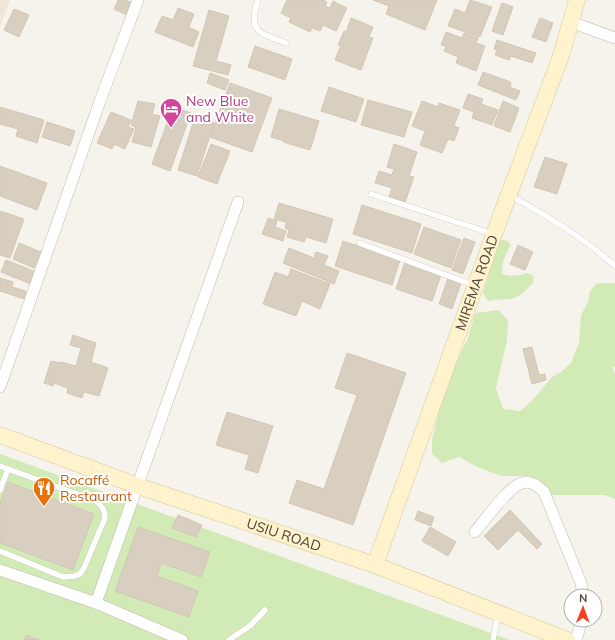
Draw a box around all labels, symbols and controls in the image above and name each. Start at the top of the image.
place label: New Blue and White [186,92,254,126]
hotel icon: New Blue and White [158,96,184,129]
street label: MIREMA ROAD [451,232,502,333]
place label: Rocaffé Restaurant [60,471,132,505]
restaurant icon: Rocaffé Restaurant [31,475,57,508]
street label: USIU ROAD [244,514,324,555]
north arrow [563,588,603,628]
text: N [579,591,587,605]

